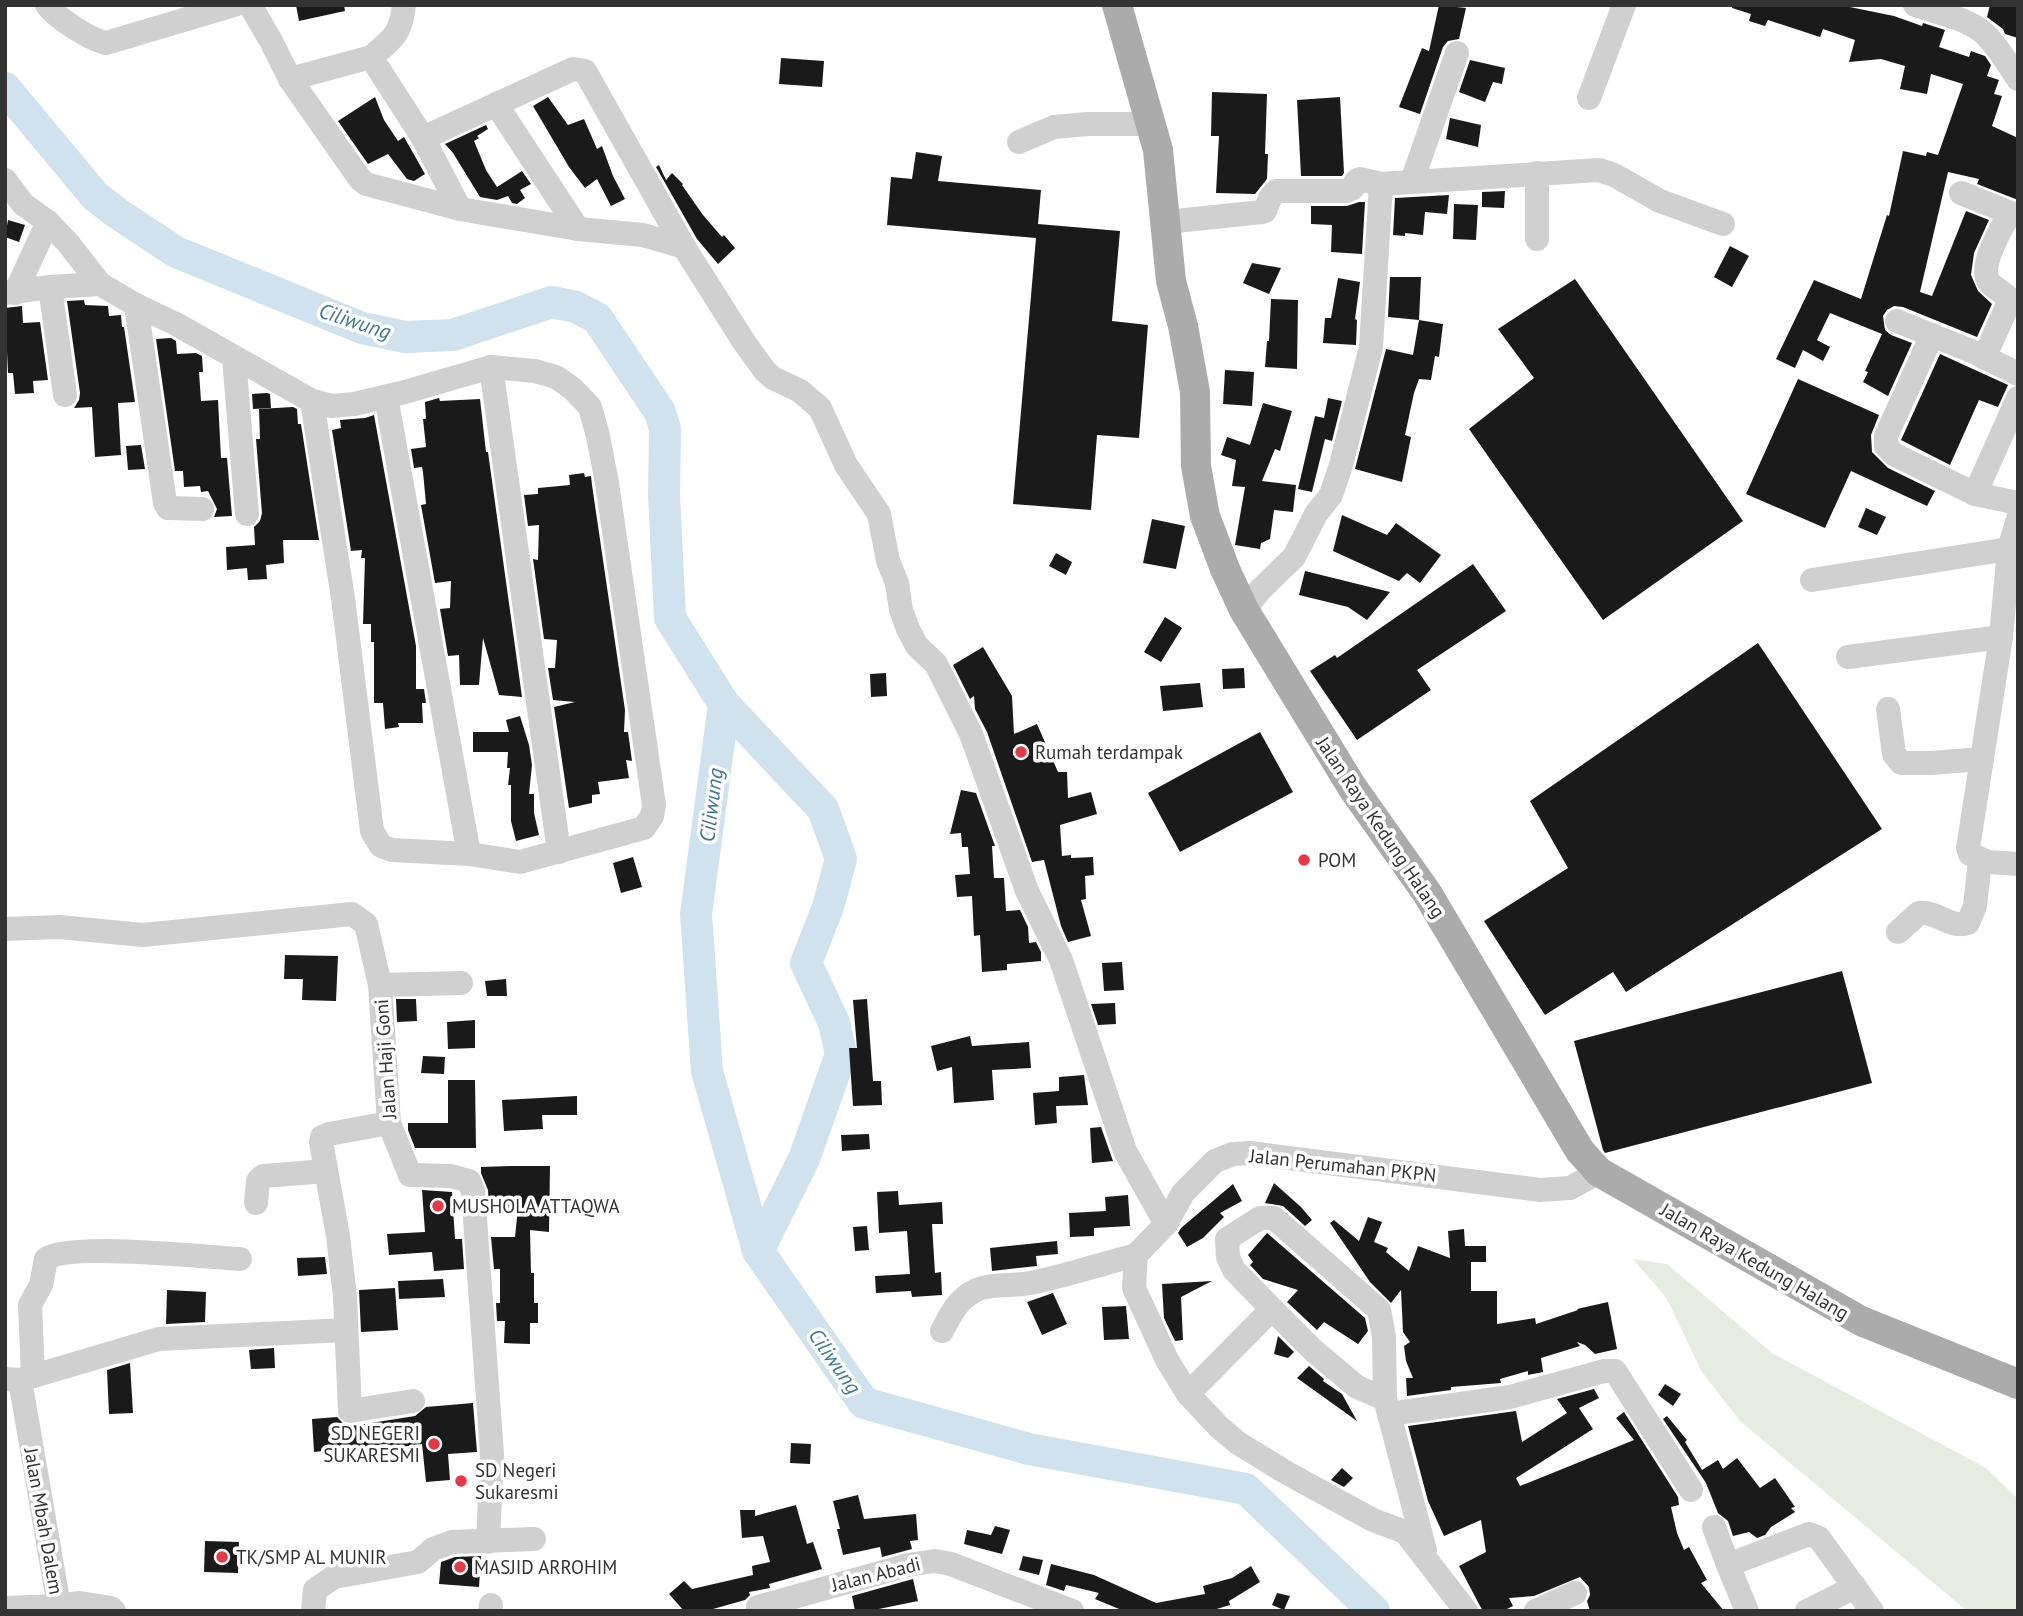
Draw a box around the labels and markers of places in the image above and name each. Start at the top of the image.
place label: Rumah terdampak [1035,740,1183,764]
marker: Rumah terdampak [1013,744,1029,760]
place label: POM [1318,848,1356,872]
marker: POM [1296,852,1312,868]
place label: MUSHOLA ATTAQWA [452,1194,620,1218]
marker: MUSHOLA ATTAQWA [430,1198,446,1214]
place label: SD NEGERI SUKARESMI [323,1421,420,1467]
marker: SD NEGERI SUKARESMI [426,1436,442,1452]
place label: SD Negeri Sukaresmi [475,1458,559,1504]
marker: SD Negeri Sukaresmi [453,1473,469,1489]
place label: TK/SMP AL MUNIR [236,1545,387,1569]
marker: TK/SMP AL MUNIR [214,1549,230,1565]
place label: MASJID ARROHIM [474,1555,617,1579]
marker: MASJID ARROHIM [452,1559,468,1575]

